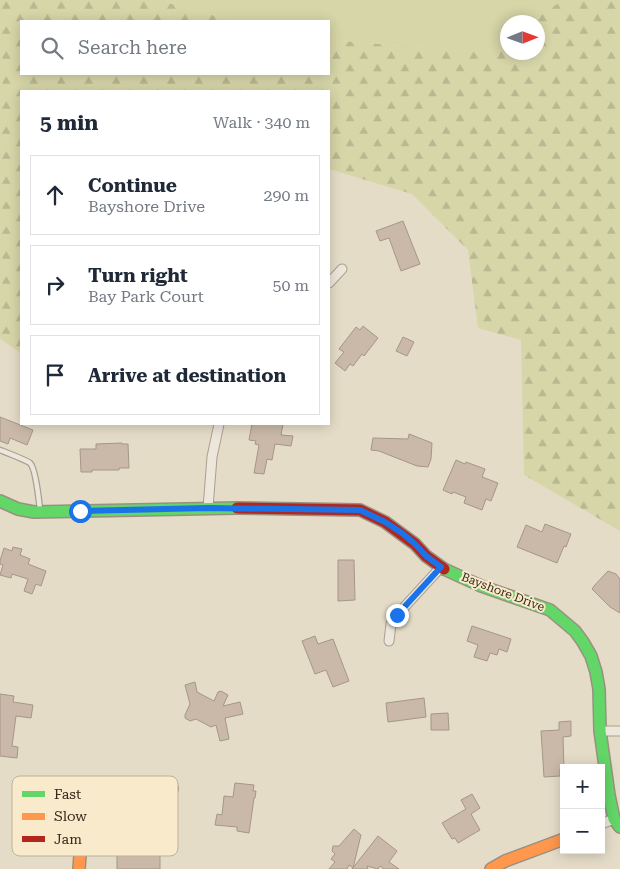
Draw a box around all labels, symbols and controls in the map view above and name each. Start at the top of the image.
north arrow [500,15,545,60]
search box [20,20,330,75]
icon: search [38,34,66,62]
text: Search here [78,36,187,59]
text: 5 min [40,111,98,135]
text: Walk · 340 m [213,113,310,132]
text: Continue [88,174,177,197]
icon: ahead [41,181,69,209]
text: 290 m [263,186,309,205]
text: Bayshore Drive [88,197,205,216]
text: Turn right [88,264,188,287]
icon: right [41,271,69,299]
text: 50 m [272,276,309,295]
text: Bay Park Court [88,287,204,306]
icon: arrive [41,361,69,389]
text: Arrive at destination [88,364,286,387]
route start [69,500,92,523]
street label: Bayshore Drive [460,570,547,614]
route end [386,604,409,627]
map controls [560,764,605,854]
button: + [560,764,605,809]
legend [12,776,178,856]
text: Fast [54,786,81,802]
text: Slow [54,808,87,824]
button: − [560,809,605,854]
text: Jam [54,831,82,847]

